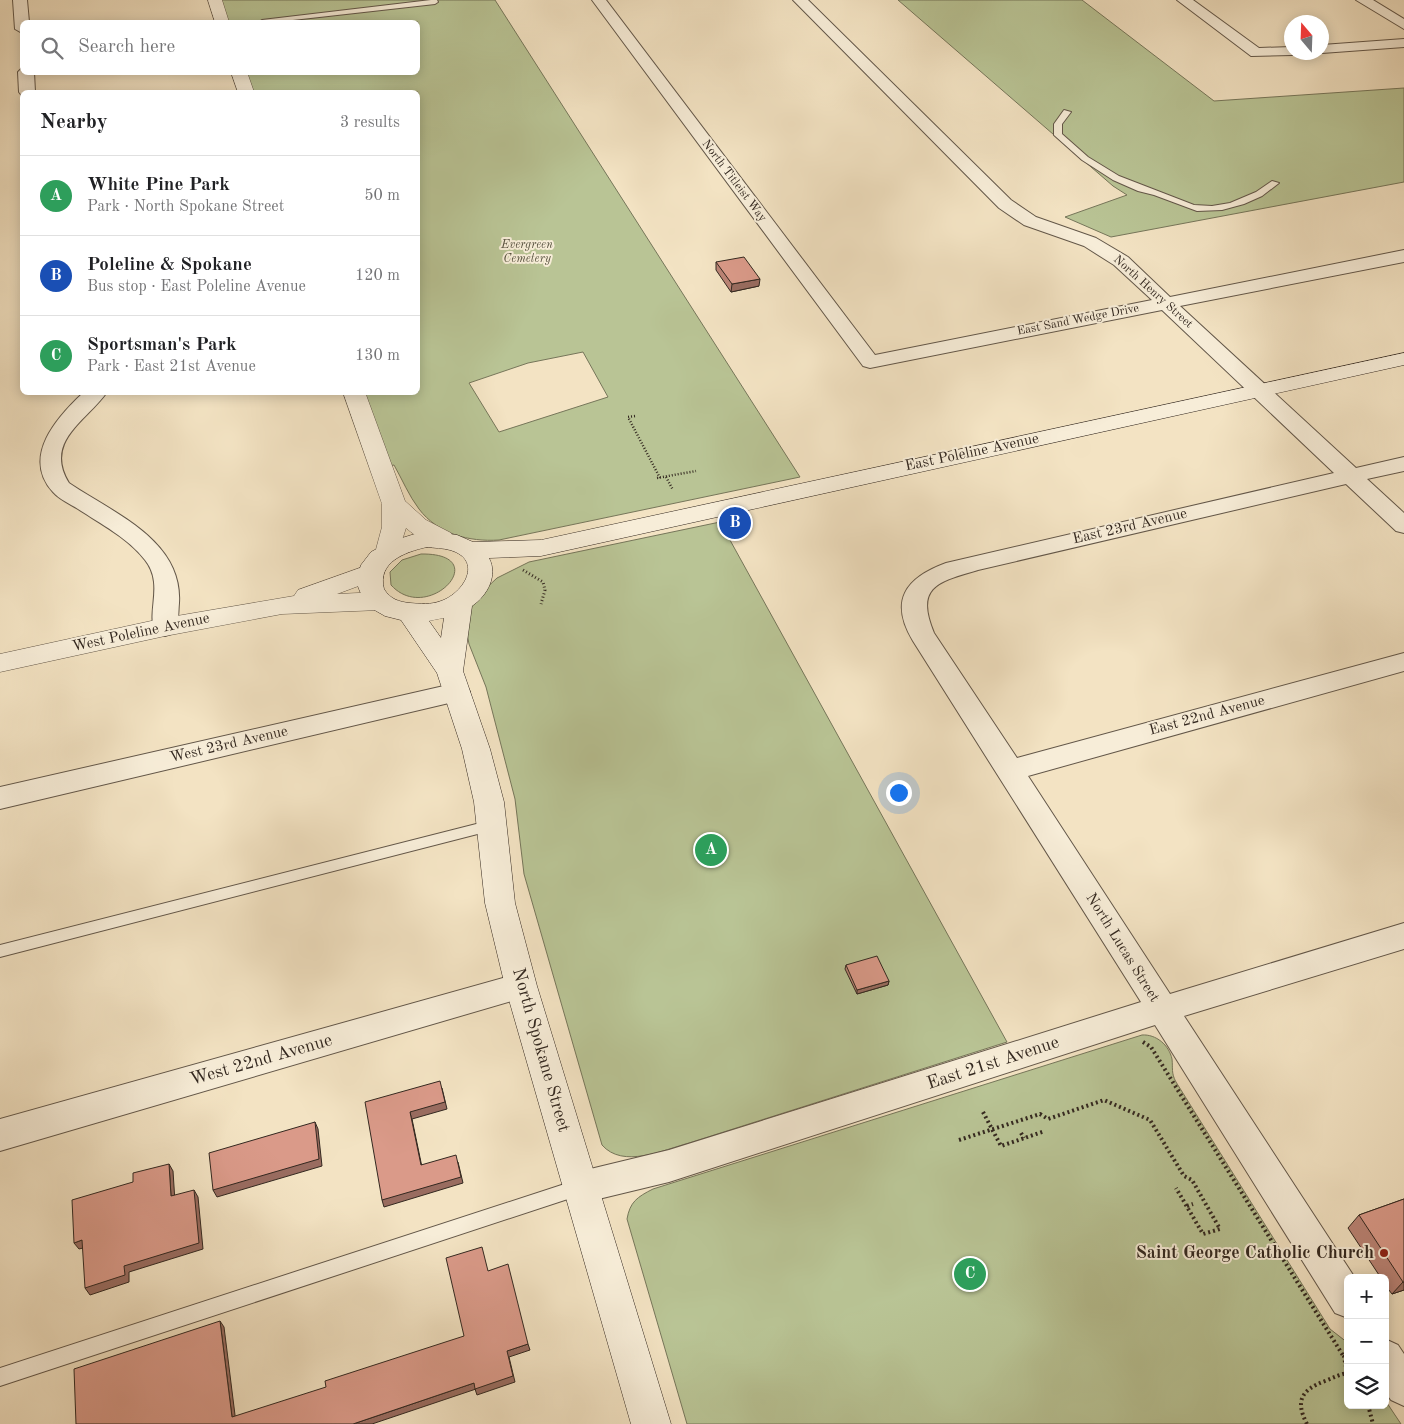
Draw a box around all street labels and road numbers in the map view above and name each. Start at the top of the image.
street label: North Titleist Way [699,138,769,225]
street label: North Henry Street [1111,253,1195,331]
street label: East Sand Wedge Drive [1016,302,1141,338]
street label: East Poleline Avenue [904,431,1040,475]
street label: East 23rd Avenue [1071,507,1189,547]
street label: West Poleline Avenue [71,611,211,655]
street label: East 22nd Avenue [1148,693,1266,739]
street label: West 23rd Avenue [169,724,290,766]
street label: North Lucas Street [1082,891,1162,1005]
street label: North Spokane Street [509,966,573,1134]
street label: West 22nd Avenue [188,1031,334,1089]
street label: East 21st Avenue [925,1033,1061,1093]

